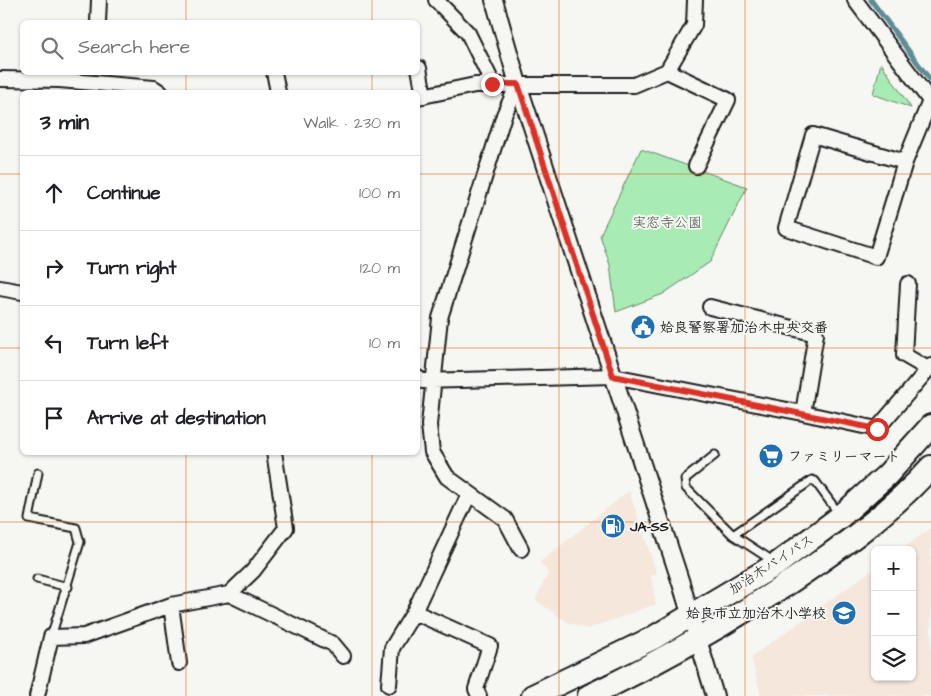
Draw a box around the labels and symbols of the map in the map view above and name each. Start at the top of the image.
route end [481,73,504,96]
park label: 実窓寺公園 [632,213,702,233]
public building icon: 姶良警察署加治木中央交番 [630,314,656,340]
place label: 姶良警察署加治木中央交番 [660,318,828,338]
route start [866,418,889,441]
supermarket icon: ファミリーマート [758,443,784,469]
place label: ファミリーマート [788,447,901,467]
fuel station icon: JA-SS [600,513,626,539]
place label: JA-SS [629,517,669,537]
street label: 加治木バイパス [725,530,818,600]
school or university icon: 姶良市立加治木小学校 [831,600,857,626]
place label: 姶良市立加治木小学校 [686,604,826,624]

